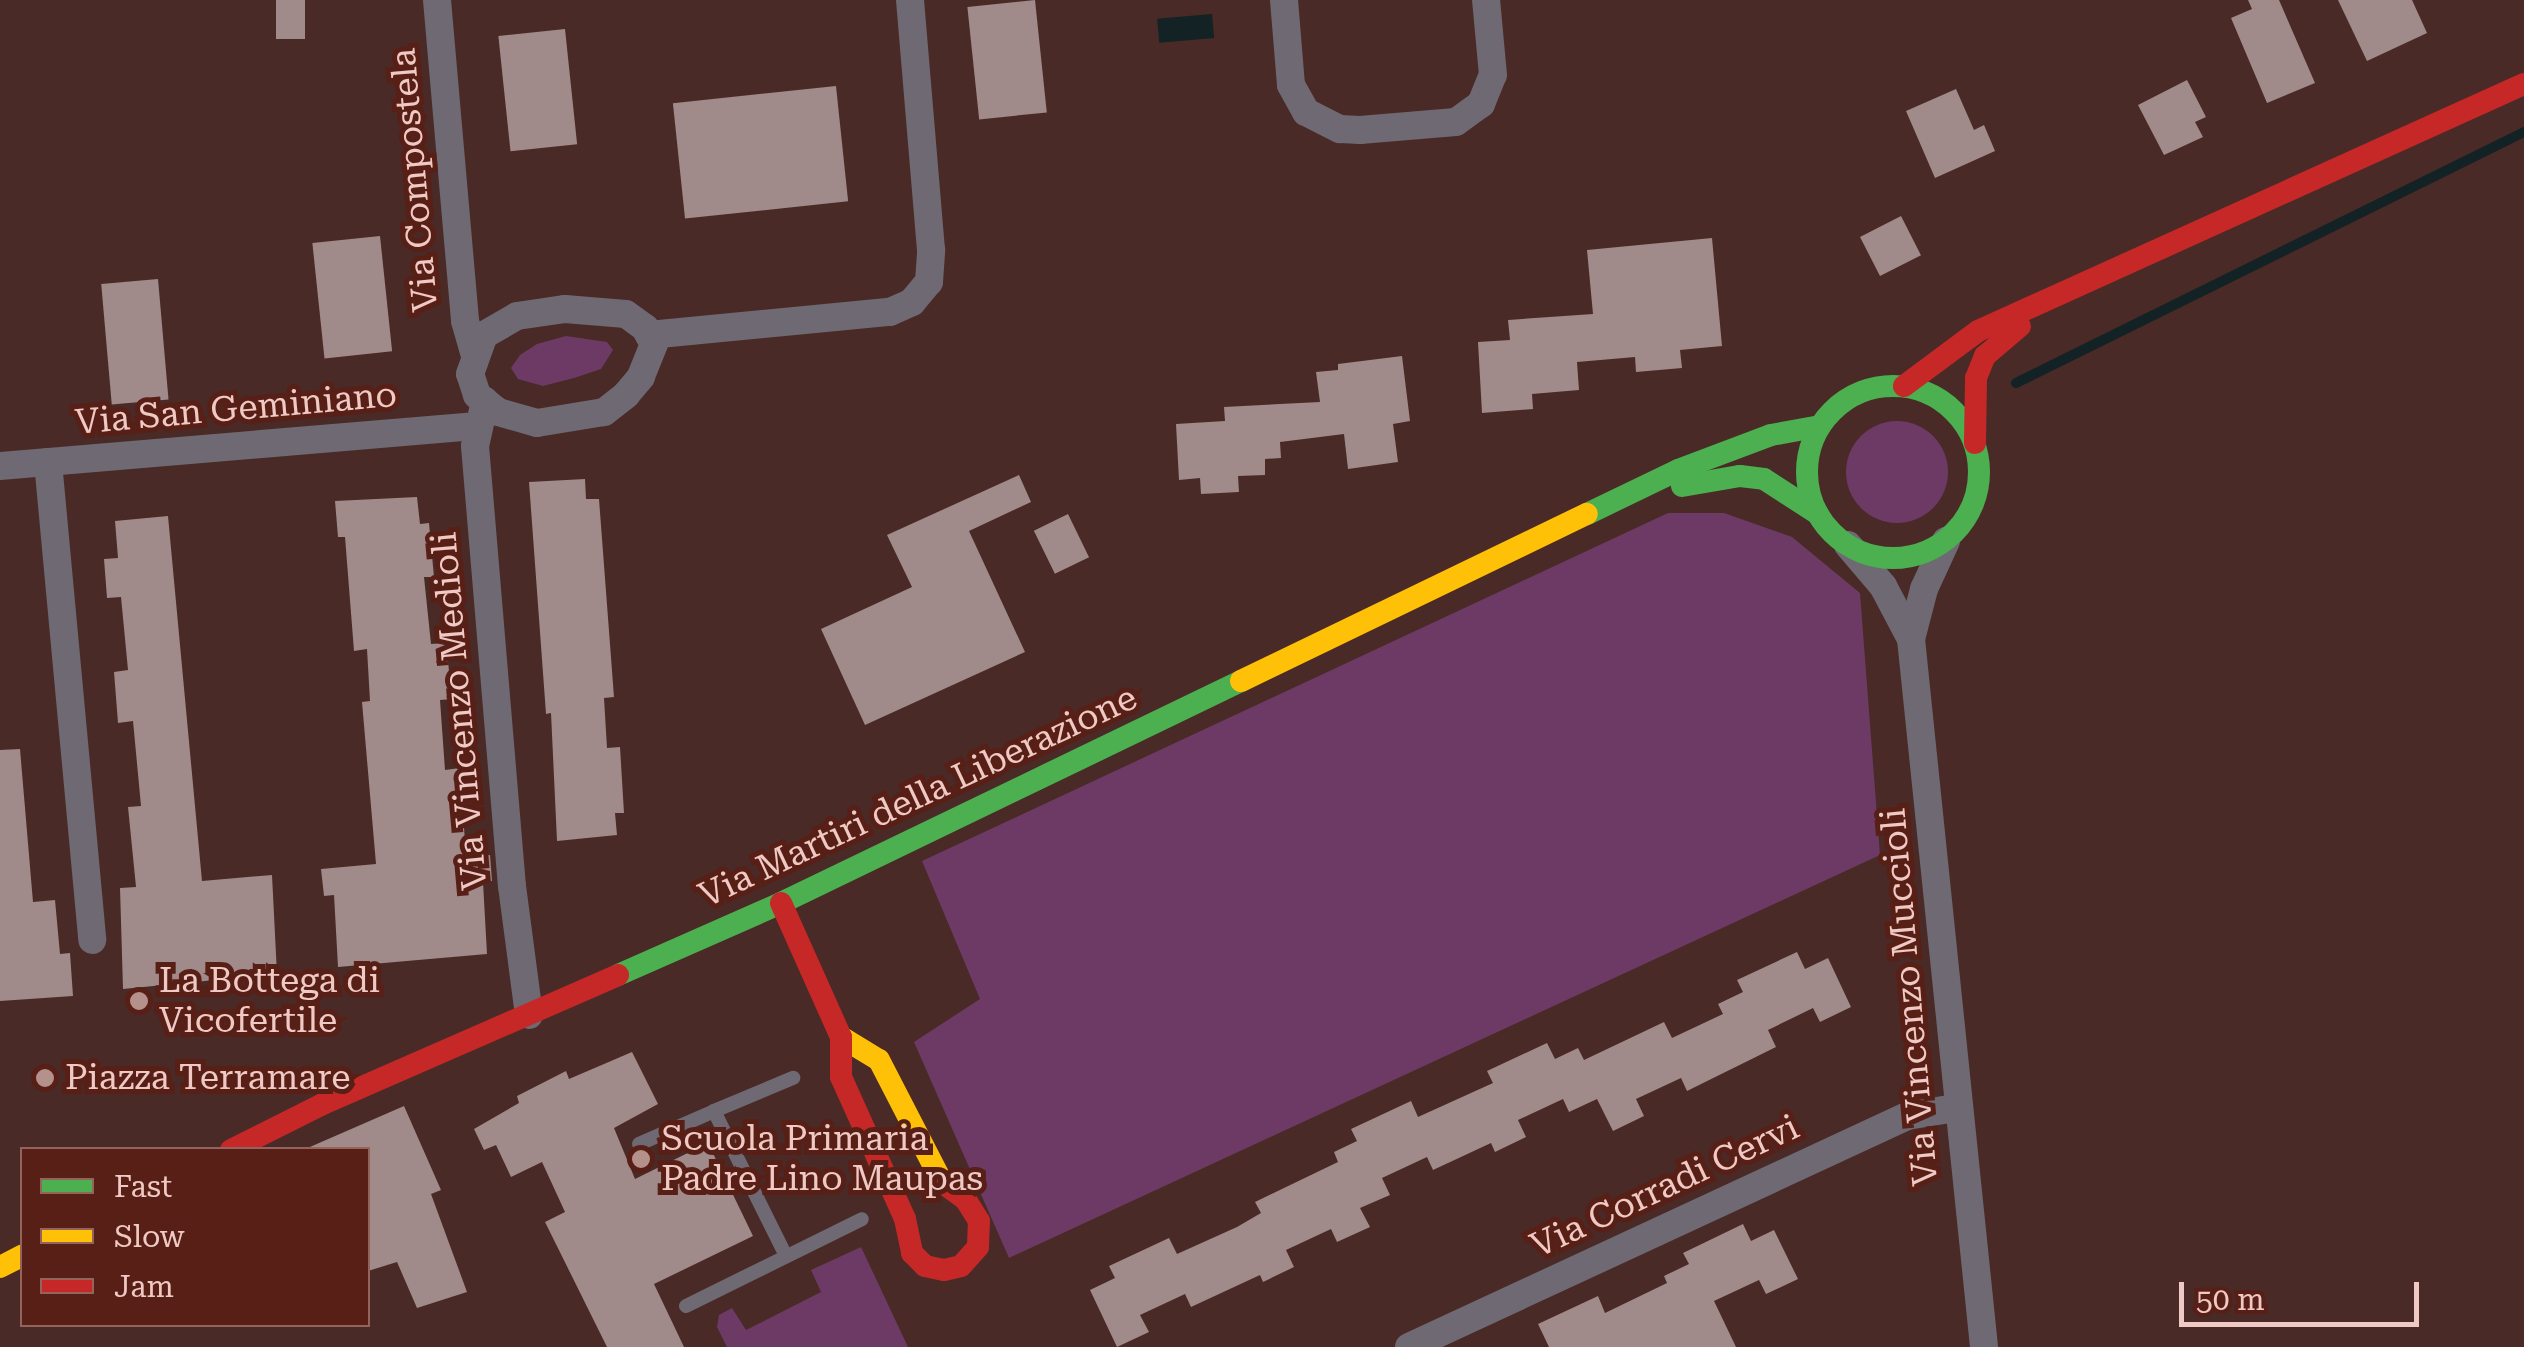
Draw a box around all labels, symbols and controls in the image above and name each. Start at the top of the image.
street label: Via Compostela [383,46,447,314]
street label: Via San Geminiano [73,374,399,444]
street label: Via Vincenzo Medioli [423,530,497,892]
street label: Via Martiri della Liberazione [692,677,1144,917]
street label: Via Vincenzo Muccioli [1873,807,1947,1187]
place label: La Bottega di Vicofertile [159,960,380,1042]
marker: La Bottega di Vicofertile [128,990,150,1012]
place label: Piazza Terramare [65,1057,351,1099]
marker: Piazza Terramare [34,1067,56,1089]
street label: Via Corradi Cervi [1524,1107,1806,1267]
place label: Scuola Primaria Padre Lino Maupas [661,1118,983,1200]
legend [20,1147,370,1327]
marker: Scuola Primaria Padre Lino Maupas [630,1148,652,1170]
text: Fast [114,1169,172,1204]
text: Slow [114,1219,185,1254]
scale bar [2184,1262,2424,1324]
text: Jam [114,1269,174,1304]
text: 50 m [2196,1282,2265,1317]

